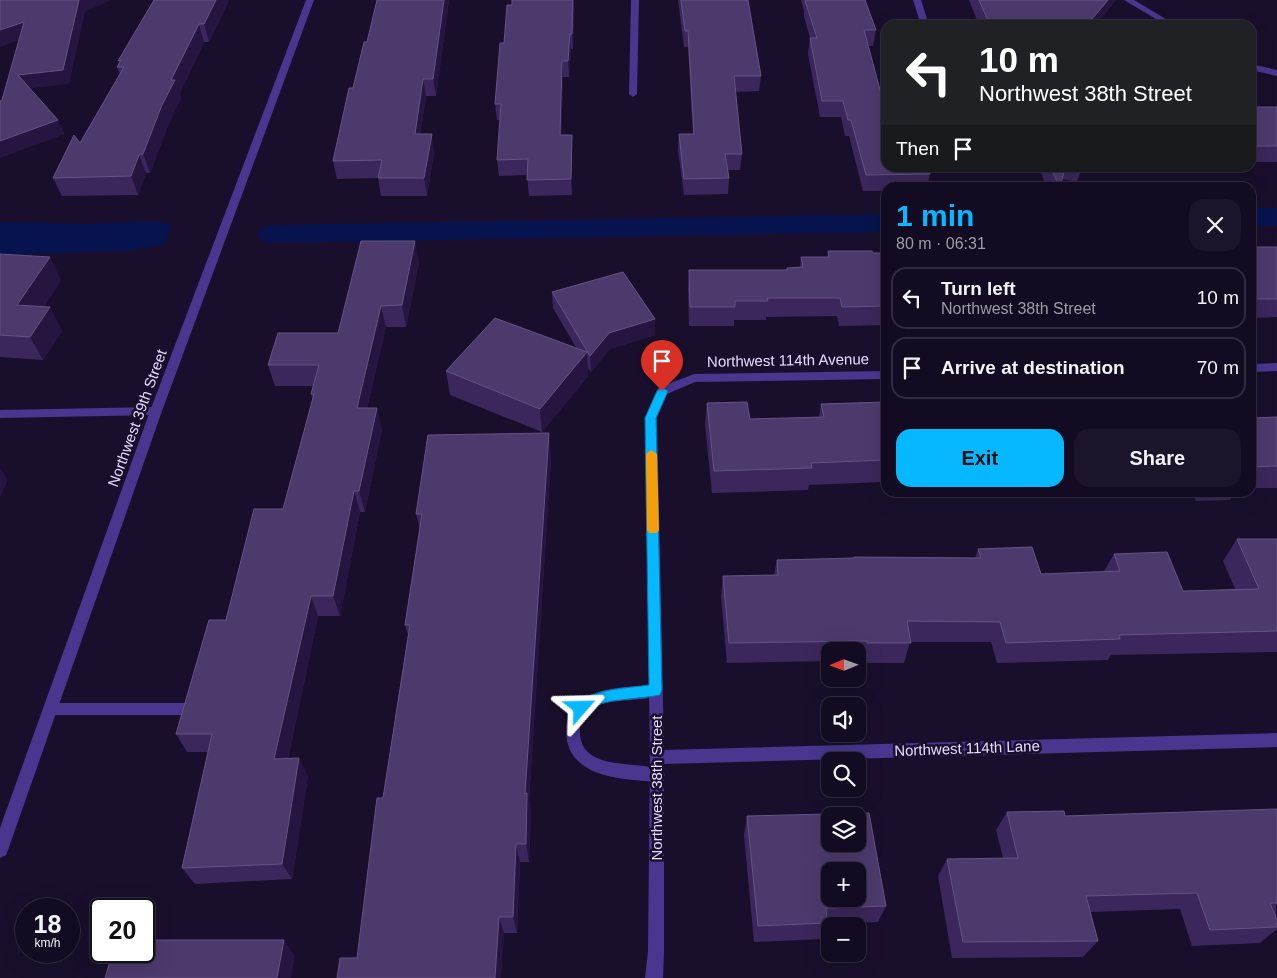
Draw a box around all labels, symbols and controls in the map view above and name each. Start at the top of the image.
icon: left [896,40,961,105]
text: 10 m [979,40,1059,79]
text: Northwest 38th Street [979,81,1192,106]
icon: arrive [949,135,977,163]
text: Then [896,138,939,159]
text: 1 min [896,199,974,232]
button: close [1189,199,1241,251]
text: 80 m · 06:31 [896,235,986,252]
text: Turn left [941,278,1016,299]
icon: left [898,284,926,312]
text: 10 m [1197,287,1239,308]
text: Northwest 38th Street [941,300,1096,317]
pin [641,340,683,391]
street label: Northwest 39th Street [104,346,170,489]
icon: arrive [648,347,676,375]
street label: Northwest 114th Avenue [707,350,869,370]
icon: arrive [898,354,926,382]
text: Arrive at destination [941,357,1125,378]
text: 70 m [1197,357,1239,378]
button: Exit [896,429,1064,487]
button: Share [1074,429,1241,487]
north arrow [821,642,866,688]
map controls [821,642,866,962]
position arrow [554,681,606,733]
button: sound [821,697,866,742]
street label: Northwest 38th Street [648,715,665,861]
street label: Northwest 114th Lane [894,737,1040,759]
button: search [821,752,866,797]
button: layers [821,807,866,852]
button: + [821,862,866,907]
speed limit sign: 20 [90,898,155,963]
text: 18 [34,910,61,938]
button: − [821,917,866,962]
text: km/h [34,936,61,950]

